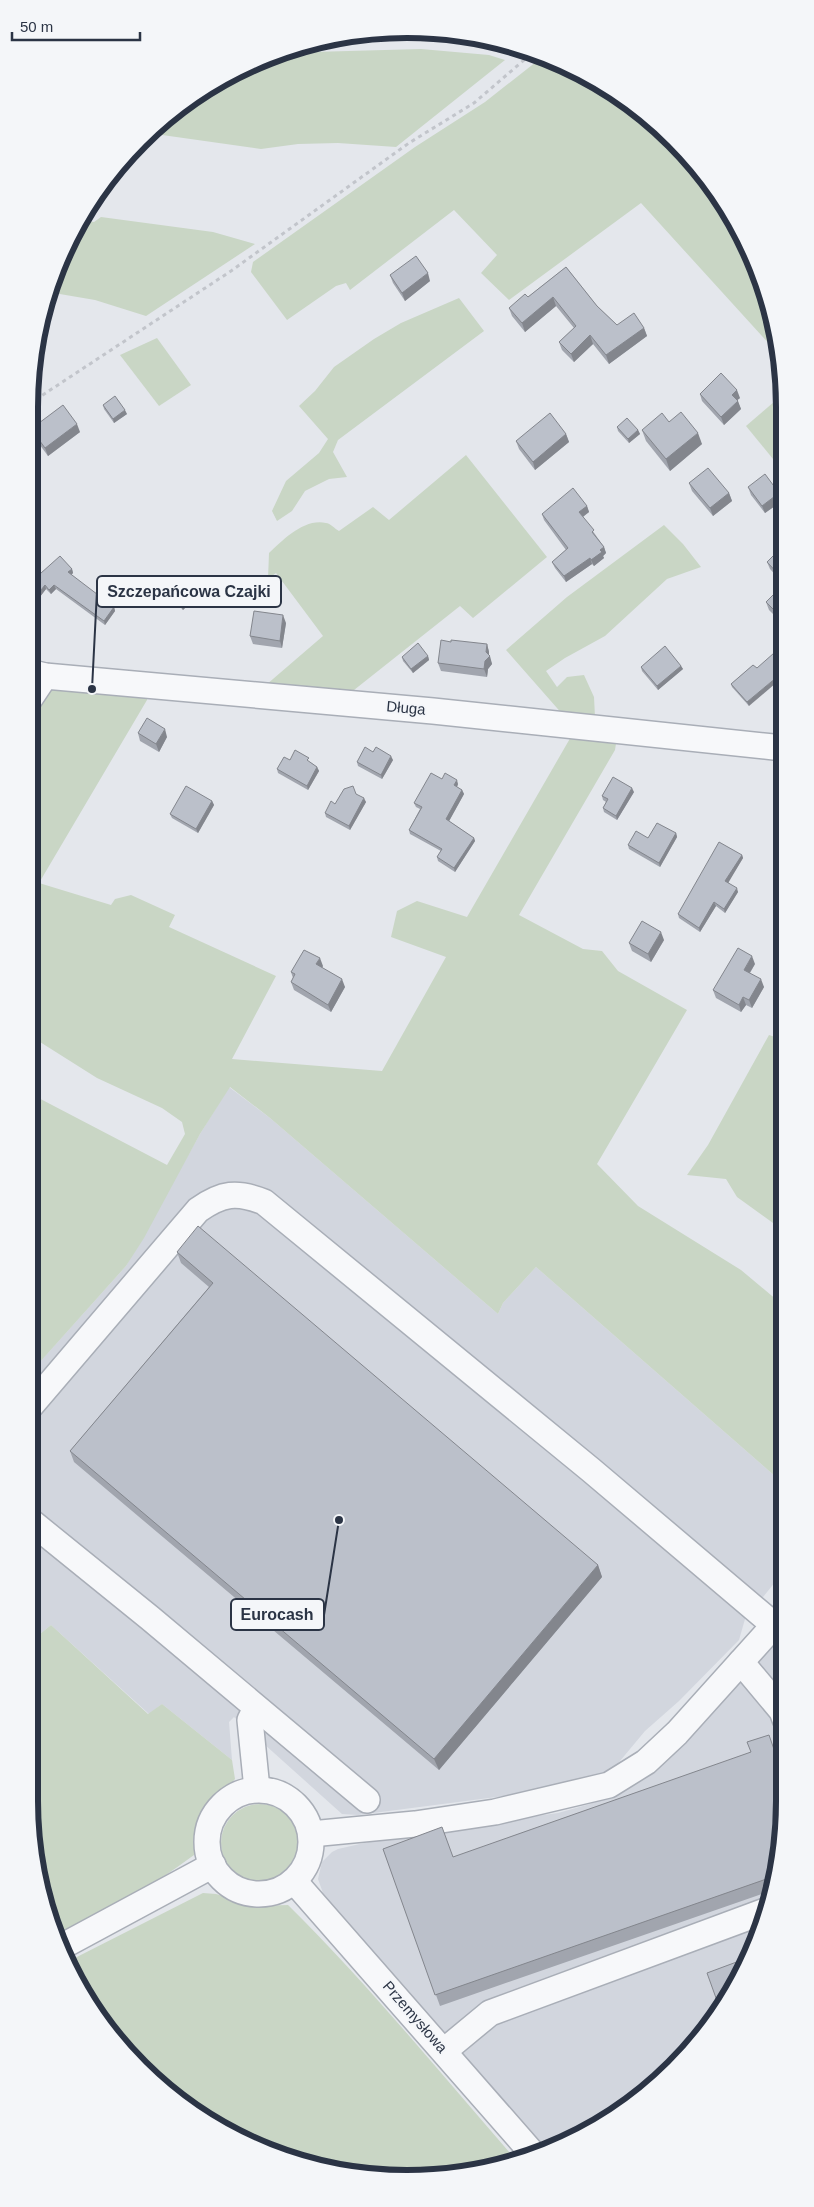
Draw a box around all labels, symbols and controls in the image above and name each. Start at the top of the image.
scale bar [12,10,140,42]
text: 50 m [20,18,53,35]
callout: Szczepańcowa Czajki [97,576,281,607]
text: Szczepańcowa Czajki [107,583,271,600]
street label: Długa [386,697,427,718]
callout: Eurocash [231,1599,324,1630]
text: Eurocash [241,1606,313,1623]
street label: Przemysłowa [380,1977,451,2056]

